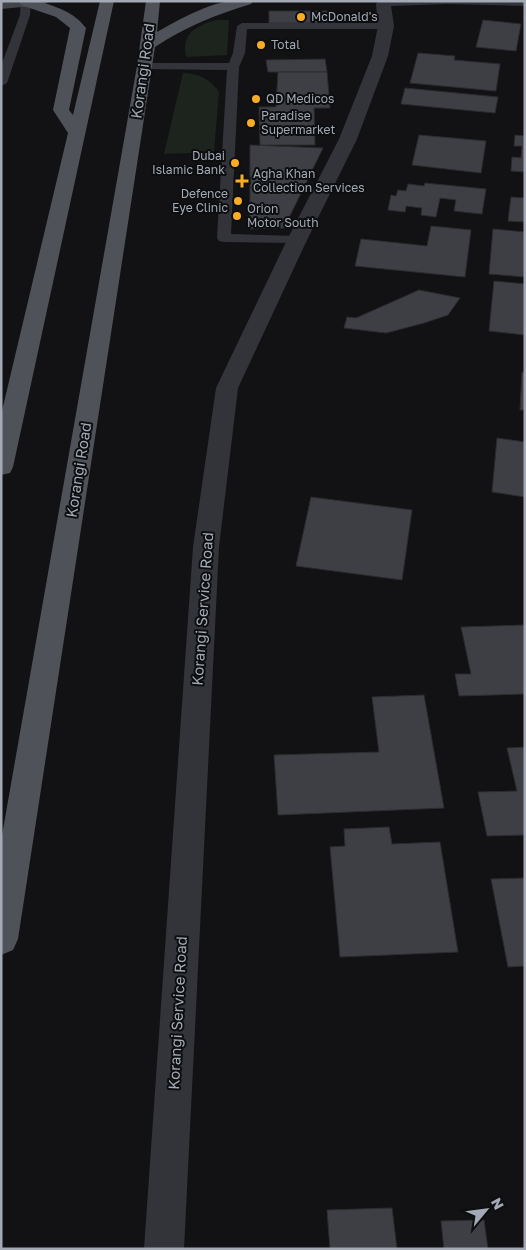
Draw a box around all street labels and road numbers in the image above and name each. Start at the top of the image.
street label: Korangi Road [126,22,158,120]
street label: Korangi Road [62,421,94,519]
street label: Korangi Service Road [188,532,216,686]
street label: Korangi Service Road [164,936,190,1090]

